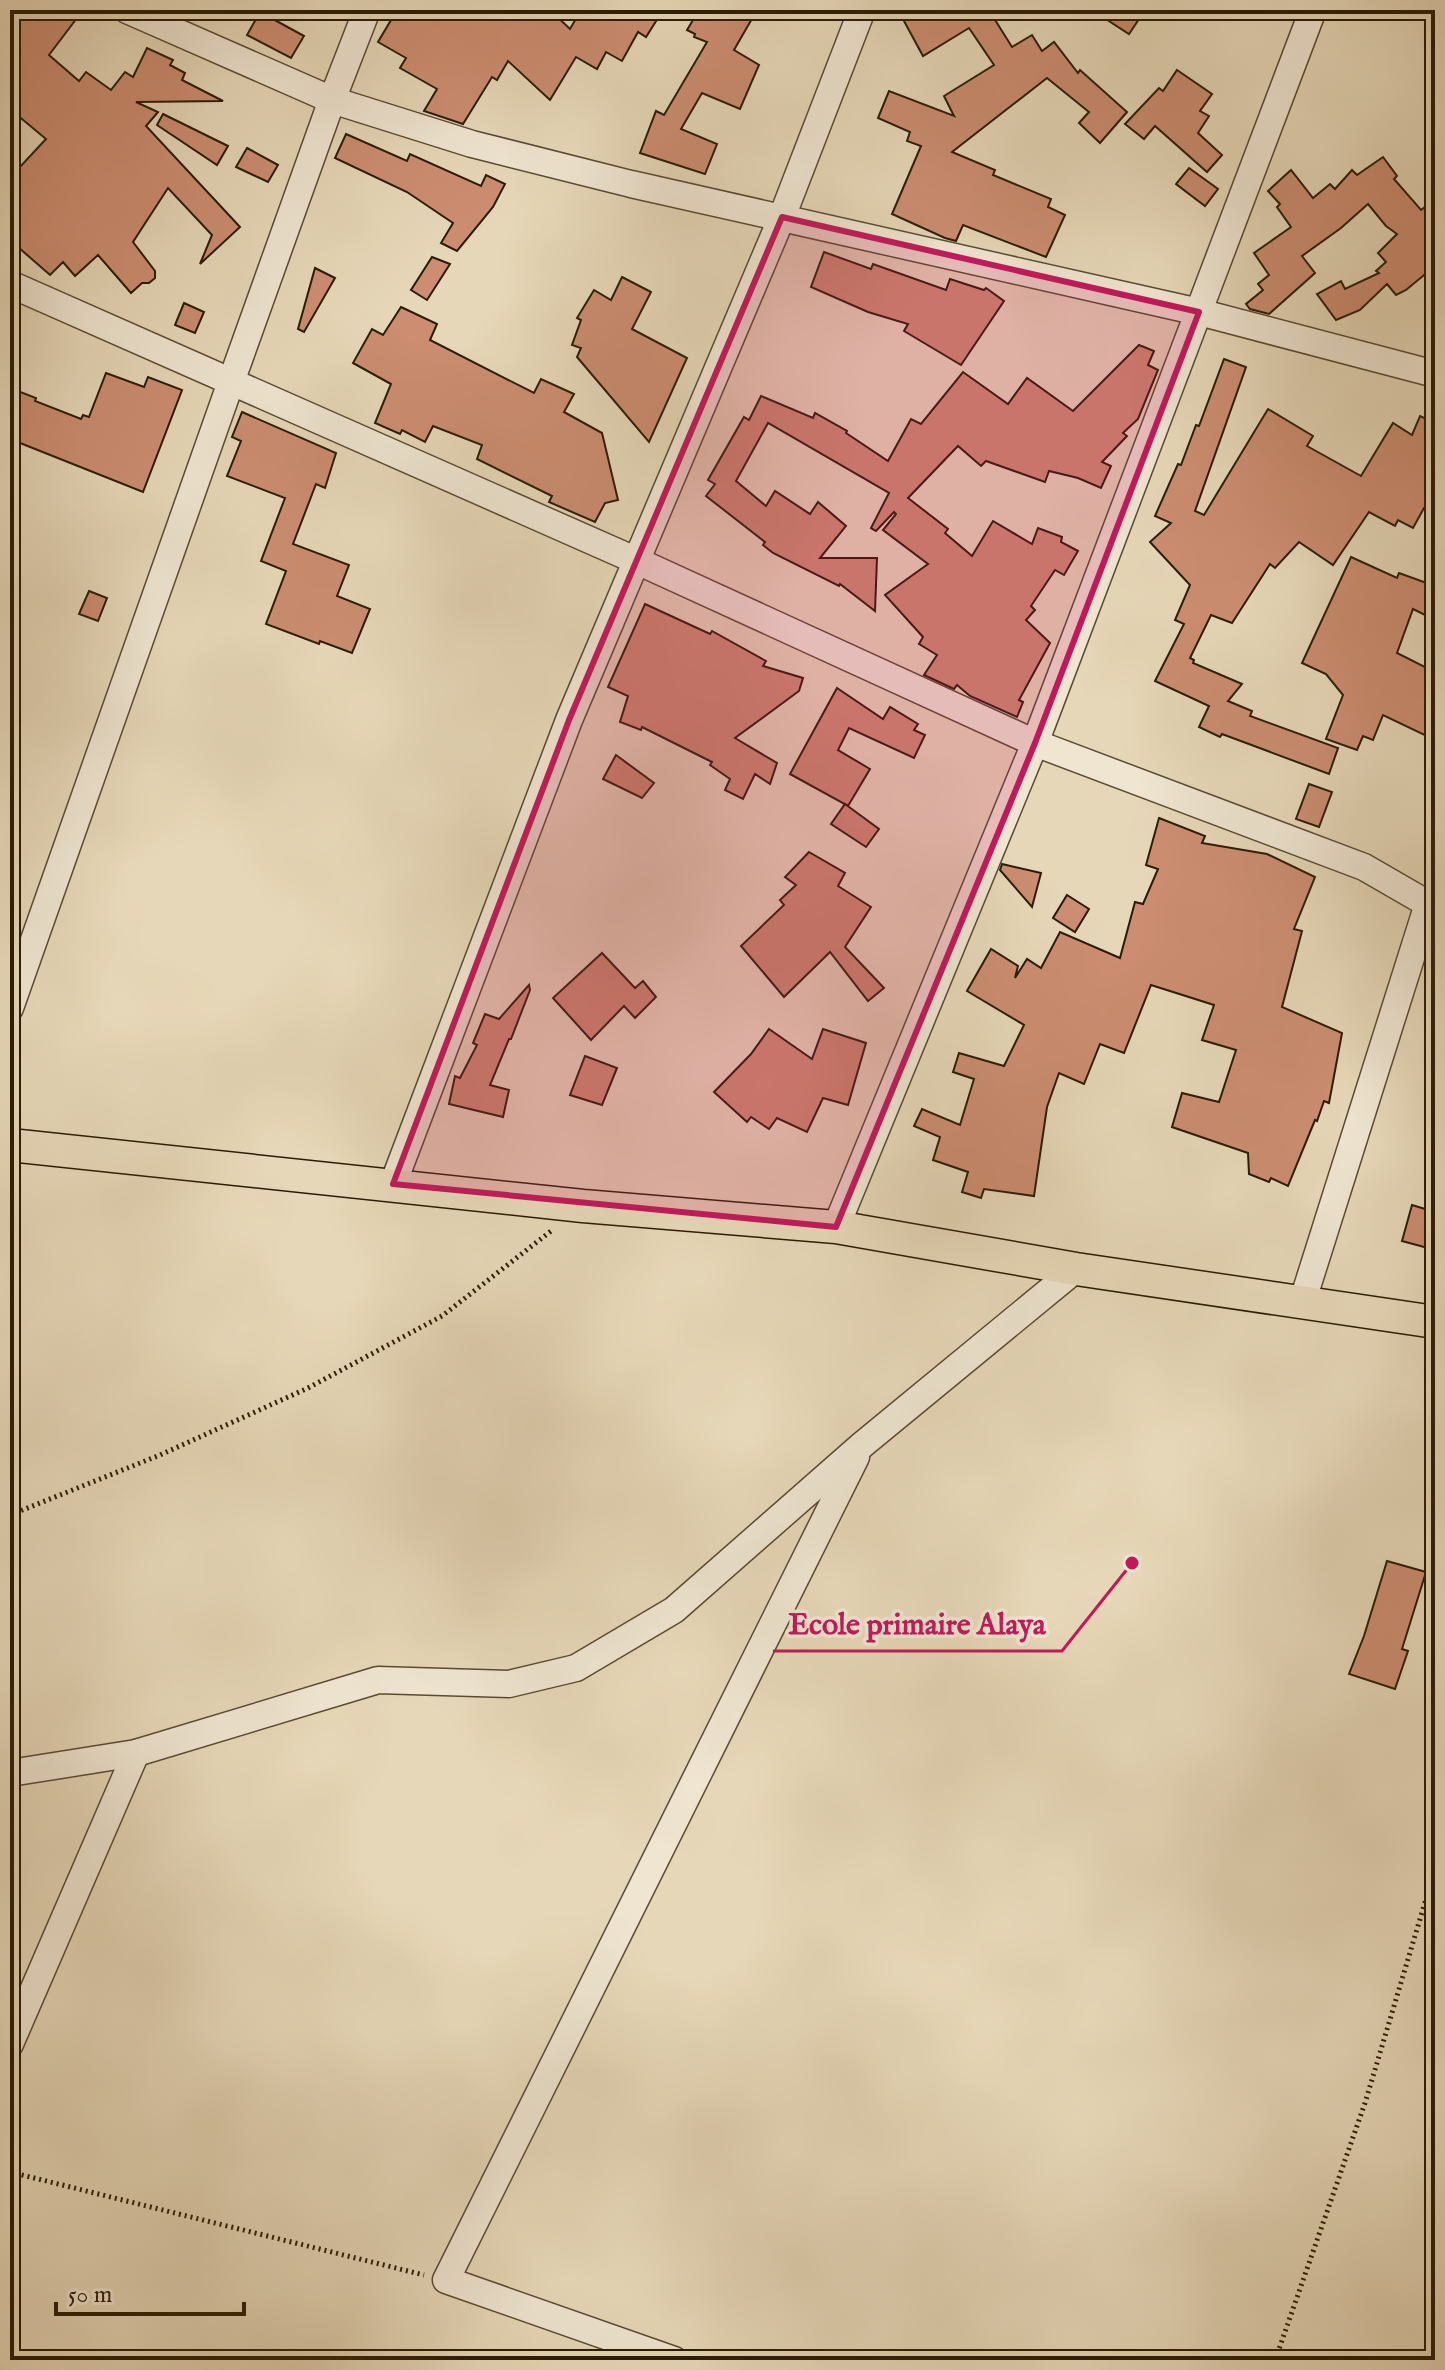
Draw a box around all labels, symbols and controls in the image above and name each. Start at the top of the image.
callout: Ecole primaire Alaya [773,1597,1062,1651]
text: Ecole primaire Alaya [788,1607,1047,1645]
scale bar [56,2266,244,2316]
text: 50 m [68,2280,112,2311]

